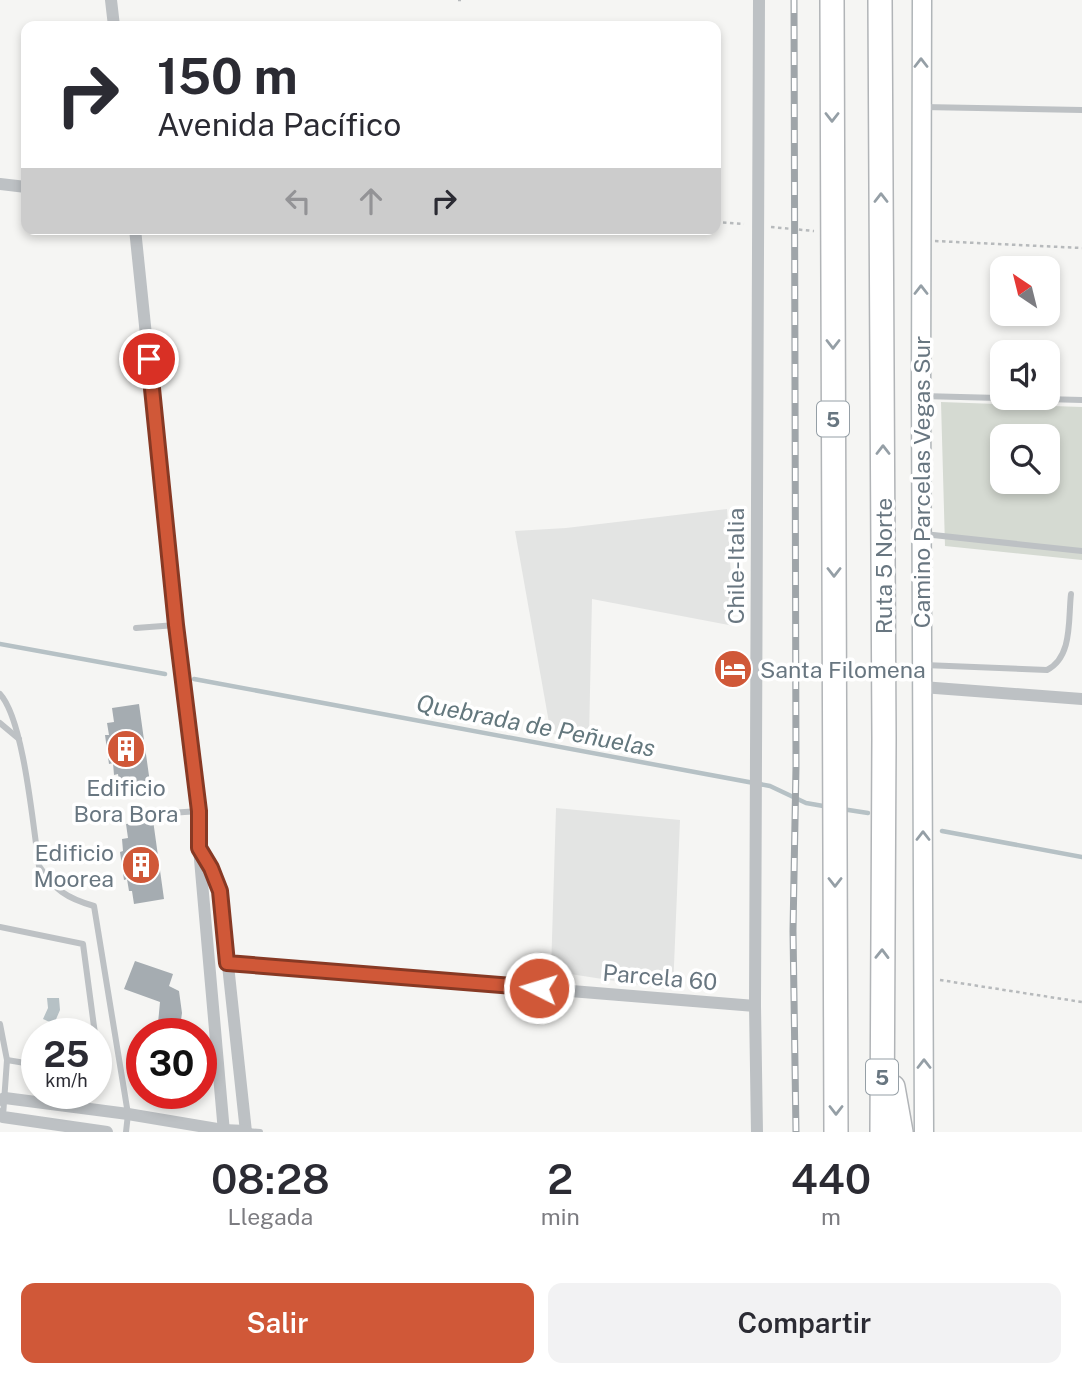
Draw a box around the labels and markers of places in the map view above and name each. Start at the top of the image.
pin [119,329,179,389]
hotel icon: Santa Filomena [712,648,754,690]
place label: Santa Filomena [760,656,926,683]
building icon: Edificio Bora Bora [105,728,147,770]
place label: Edificio Bora Bora [73,774,179,827]
place label: Edificio Moorea [33,839,114,892]
building icon: Edificio Moorea [120,844,162,886]

